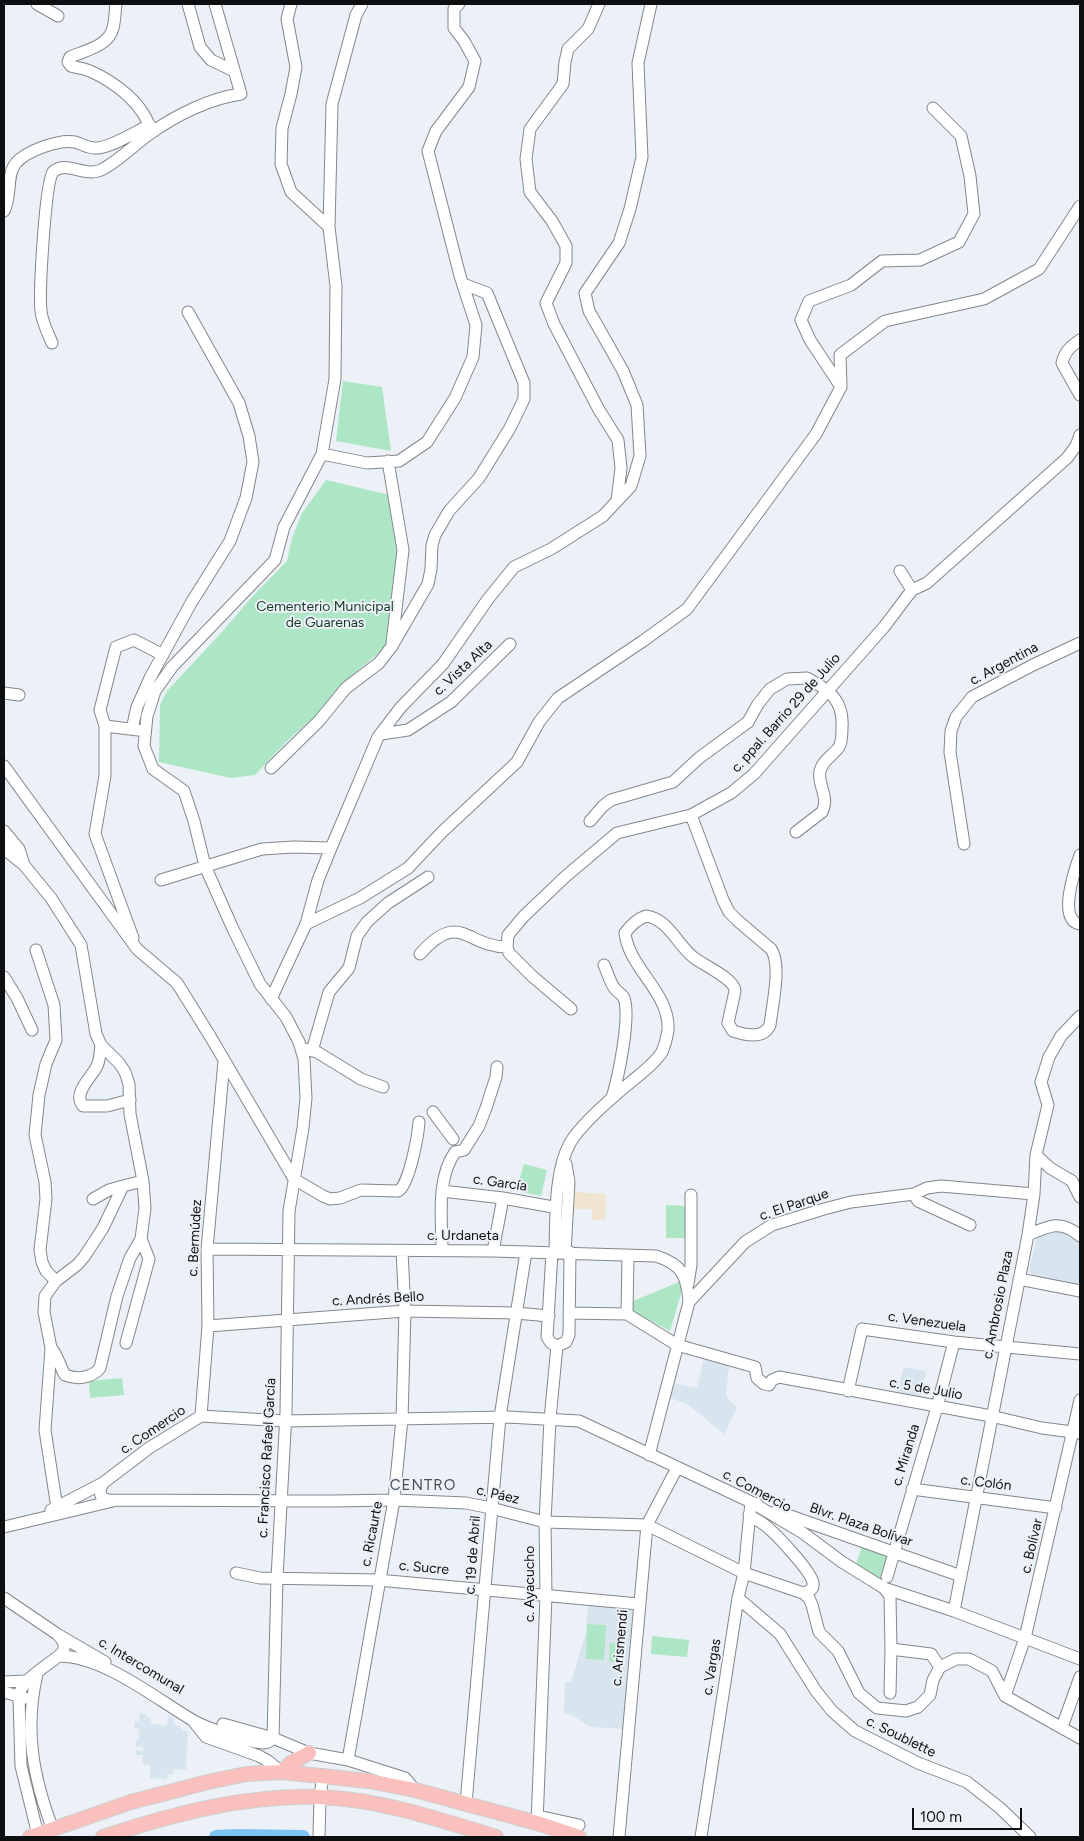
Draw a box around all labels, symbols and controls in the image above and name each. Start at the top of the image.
park label: Cementerio Municipal de Guarenas [256,599,394,632]
street label: c. Vista Alta [430,637,496,699]
street label: c. Argentina [967,639,1041,689]
street label: c. ppal. Barrio 29 de Julio [728,650,844,776]
street label: c. García [472,1171,528,1195]
street label: c. El Parque [757,1185,831,1225]
street label: c. Bermúdez [185,1199,205,1277]
street label: c. Urdaneta [427,1228,499,1244]
street label: c. Ambrosio Plaza [979,1249,1017,1361]
street label: c. Andrés Bello [331,1288,425,1310]
street label: c. Venezuela [887,1308,967,1336]
street label: c. 5 de Julio [888,1374,964,1404]
street label: c. Francisco Rafael García [254,1377,280,1539]
street label: c. Comercio [117,1402,189,1458]
street label: c. Miranda [889,1422,923,1488]
street label: c. Comercio [720,1466,794,1516]
street label: c. Colón [960,1472,1012,1494]
district label: CENTRO [389,1477,457,1495]
street label: c. Páez [475,1482,521,1508]
street label: c. Ricaurte [357,1500,387,1568]
street label: Blvr. Plaza Bolívar [807,1500,915,1550]
street label: c. 19 de Abril [462,1515,484,1595]
street label: c. Bolívar [1018,1517,1046,1575]
street label: c. Ayacucho [522,1546,538,1622]
street label: c. Sucre [398,1557,450,1579]
street label: c. Arismendi [608,1609,632,1687]
street label: c. Intercomunal [95,1634,187,1698]
street label: c. Vargas [699,1638,725,1696]
street label: c. Soublette [863,1713,939,1761]
scale bar [914,1798,1024,1830]
text: 100 m [920,1808,962,1826]

